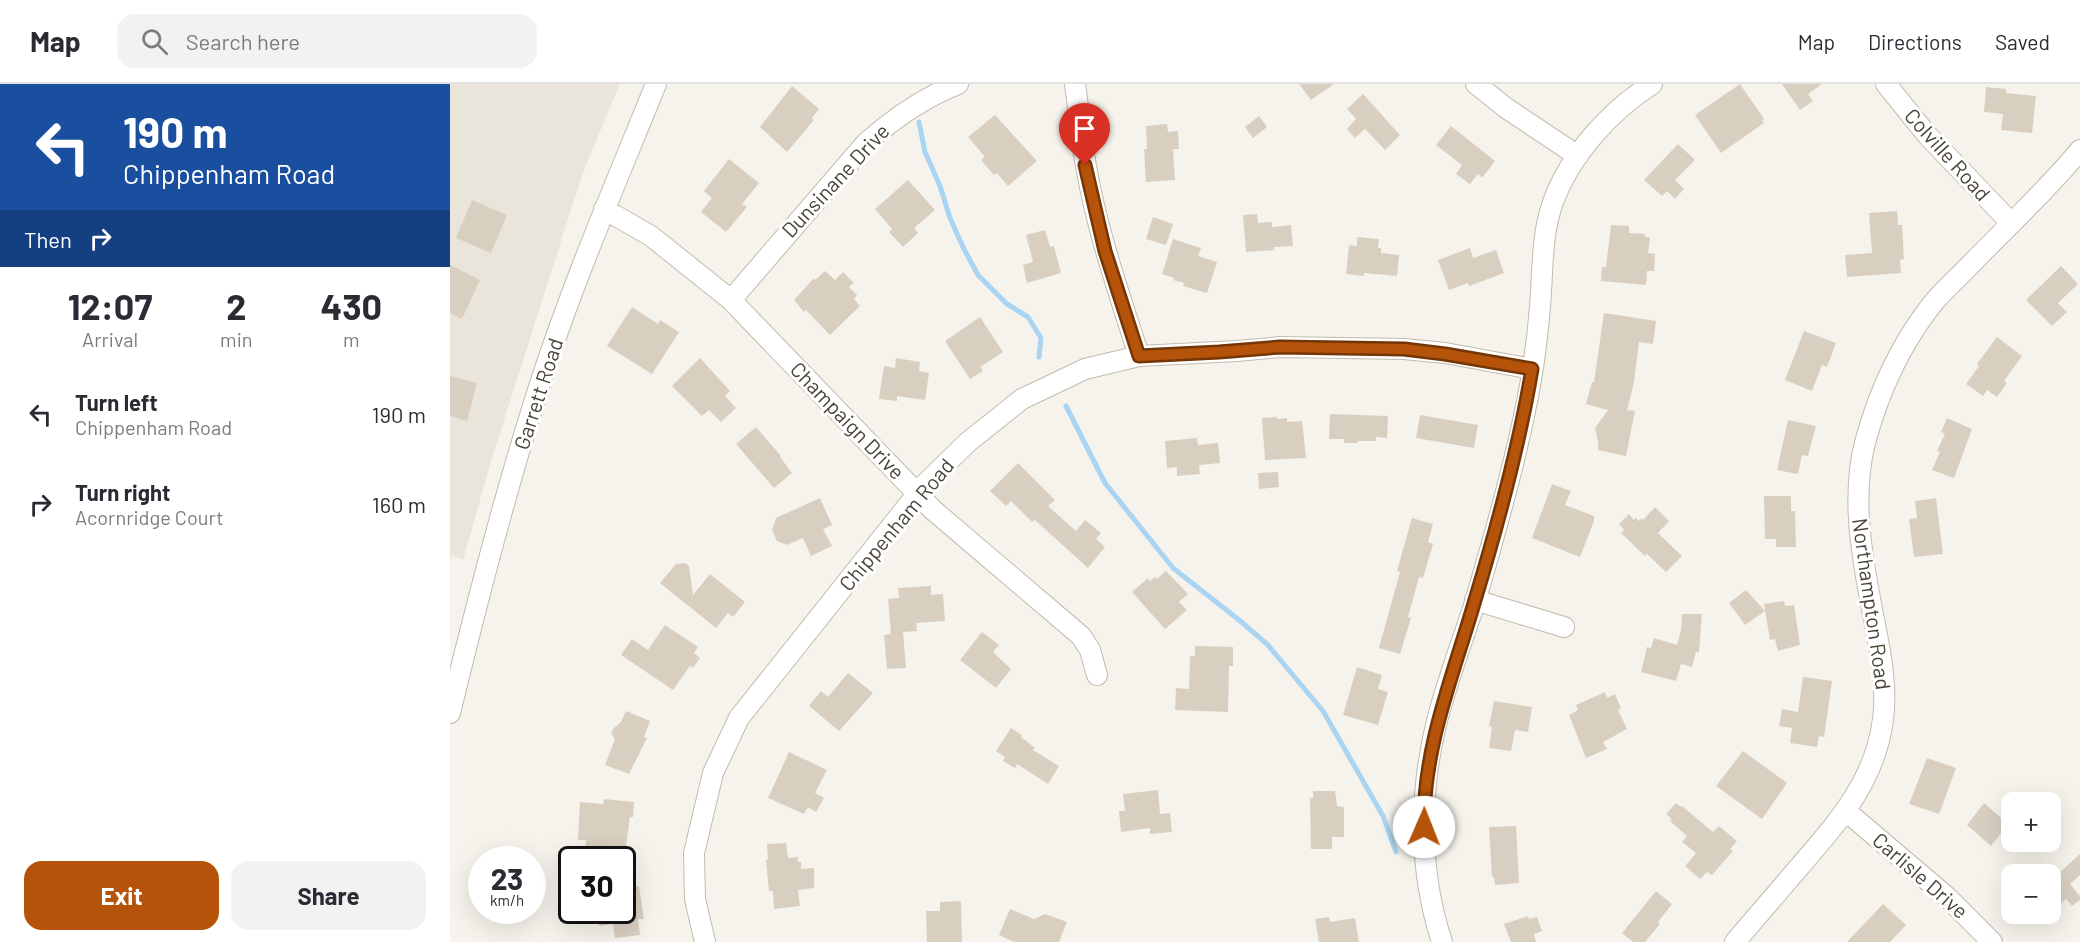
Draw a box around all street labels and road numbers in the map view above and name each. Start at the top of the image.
street label: Colville Road [1900,103,1996,205]
street label: Dunsinane Drive [776,118,894,242]
street label: Garrett Road [508,335,567,452]
street label: Champaign Drive [786,356,910,484]
street label: Chippenham Road [833,453,958,595]
street label: Northampton Road [1848,516,1897,691]
street label: Carlisle Drive [1868,827,1974,923]

